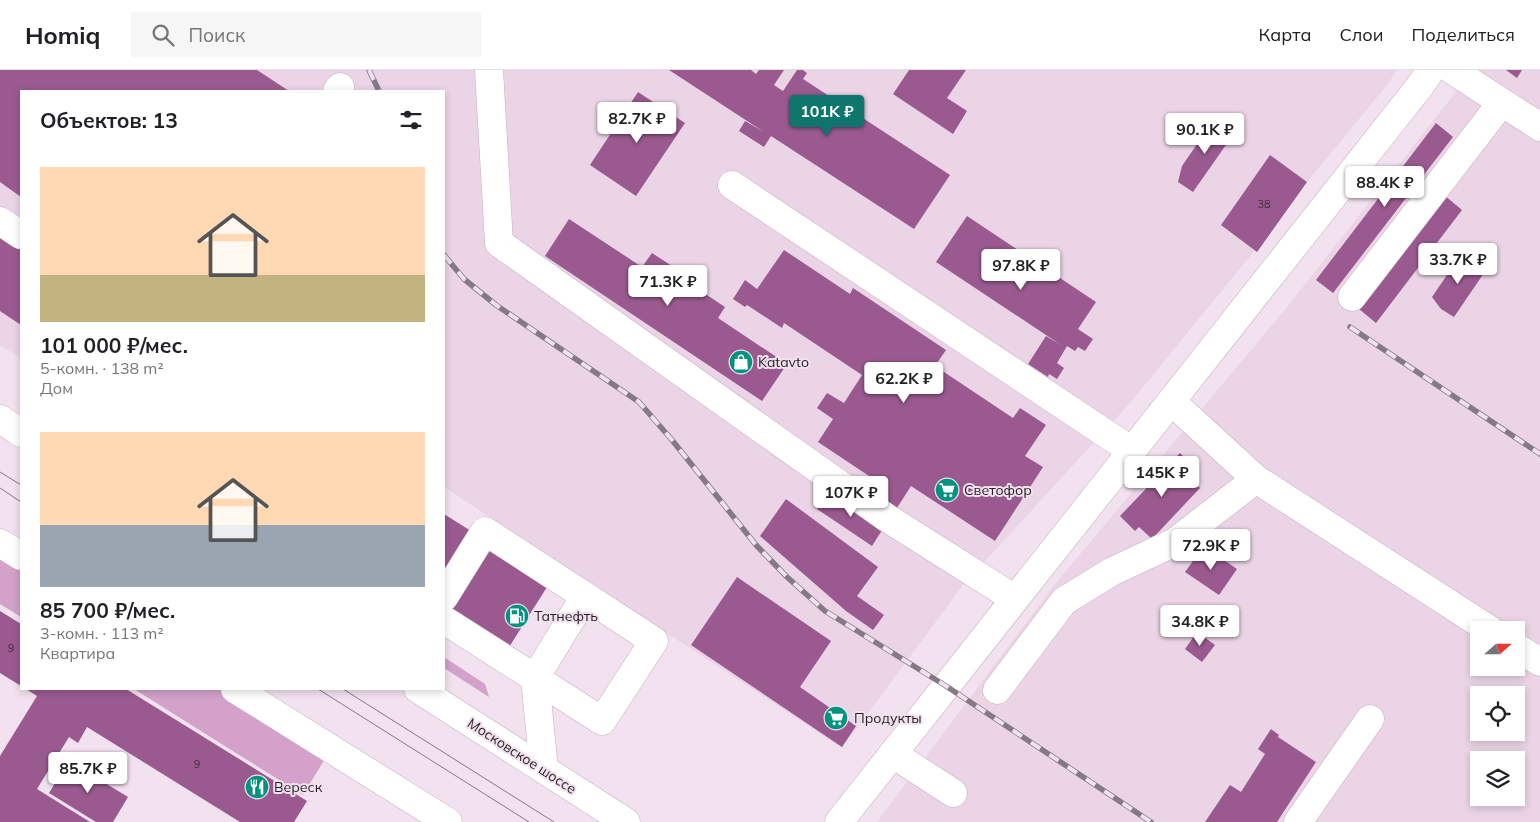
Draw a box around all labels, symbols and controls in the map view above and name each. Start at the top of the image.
search box [131,12,481,57]
text: Homiq [25,20,101,50]
icon: search [149,21,177,49]
text: Поиск [189,23,245,47]
text: Карта [1259,23,1311,46]
text: Слои [1339,23,1384,46]
text: Поделиться [1412,23,1515,46]
pin: 101K ₽ [786,94,868,137]
text: 101K ₽ [800,101,854,121]
pin: 82.7K ₽ [591,102,683,144]
icon: filters [397,106,425,134]
text: Объектов: 13 [40,107,178,133]
text: 82.7K ₽ [608,108,666,128]
pin: 90.1K ₽ [1159,112,1251,155]
text: 90.1K ₽ [1176,119,1234,139]
pin: 88.4K ₽ [1339,166,1431,208]
text: 88.4K ₽ [1356,172,1414,192]
house number: 38 [1257,197,1271,211]
icon: home [188,200,278,290]
pin: 33.7K ₽ [1412,242,1504,285]
pin: 97.8K ₽ [975,248,1067,291]
text: 33.7K ₽ [1429,249,1487,269]
text: 97.8K ₽ [992,255,1050,275]
pin: 71.3K ₽ [622,264,714,307]
text: 71.3K ₽ [639,271,697,291]
text: 101 000 ₽/мес. [40,332,188,358]
shop icon: Katavto [728,349,754,375]
place label: Katavto [758,353,809,371]
text: 5-комн. · 138 m² [40,358,164,378]
pin: 62.2K ₽ [858,362,950,404]
text: 62.2K ₽ [875,368,933,388]
text: Дом [40,378,73,398]
pin: 145K ₽ [1121,456,1203,498]
text: 145K ₽ [1135,462,1189,482]
icon: home [188,465,278,555]
pin: 107K ₽ [810,476,892,518]
supermarket icon: Светофор [934,477,960,503]
place label: Светофор [964,481,1032,499]
text: 107K ₽ [824,482,878,502]
pin: 72.9K ₽ [1165,528,1257,571]
text: 72.9K ₽ [1182,535,1240,555]
text: 85 700 ₽/мес. [40,597,175,623]
fuel station icon: Татнефть [504,603,530,629]
pin: 34.8K ₽ [1154,604,1246,647]
place label: Татнефть [534,607,598,625]
text: 34.8K ₽ [1171,611,1229,631]
north arrow [1470,621,1525,676]
map controls [1470,621,1525,806]
text: 3-комн. · 113 m² [40,623,164,643]
house number: 9 [8,641,14,655]
text: Квартира [40,643,115,663]
button: locate [1470,686,1525,741]
supermarket icon: Продукты [823,705,849,731]
place label: Продукты [854,709,922,727]
street label: Московское шоссе [464,714,580,798]
button: layers [1470,751,1525,806]
pin: 85.7K ₽ [42,752,134,794]
house number: 9 [194,757,200,771]
text: 85.7K ₽ [59,758,117,778]
restaurant icon: Вереск [244,774,270,800]
place label: Вереск [274,778,323,796]

